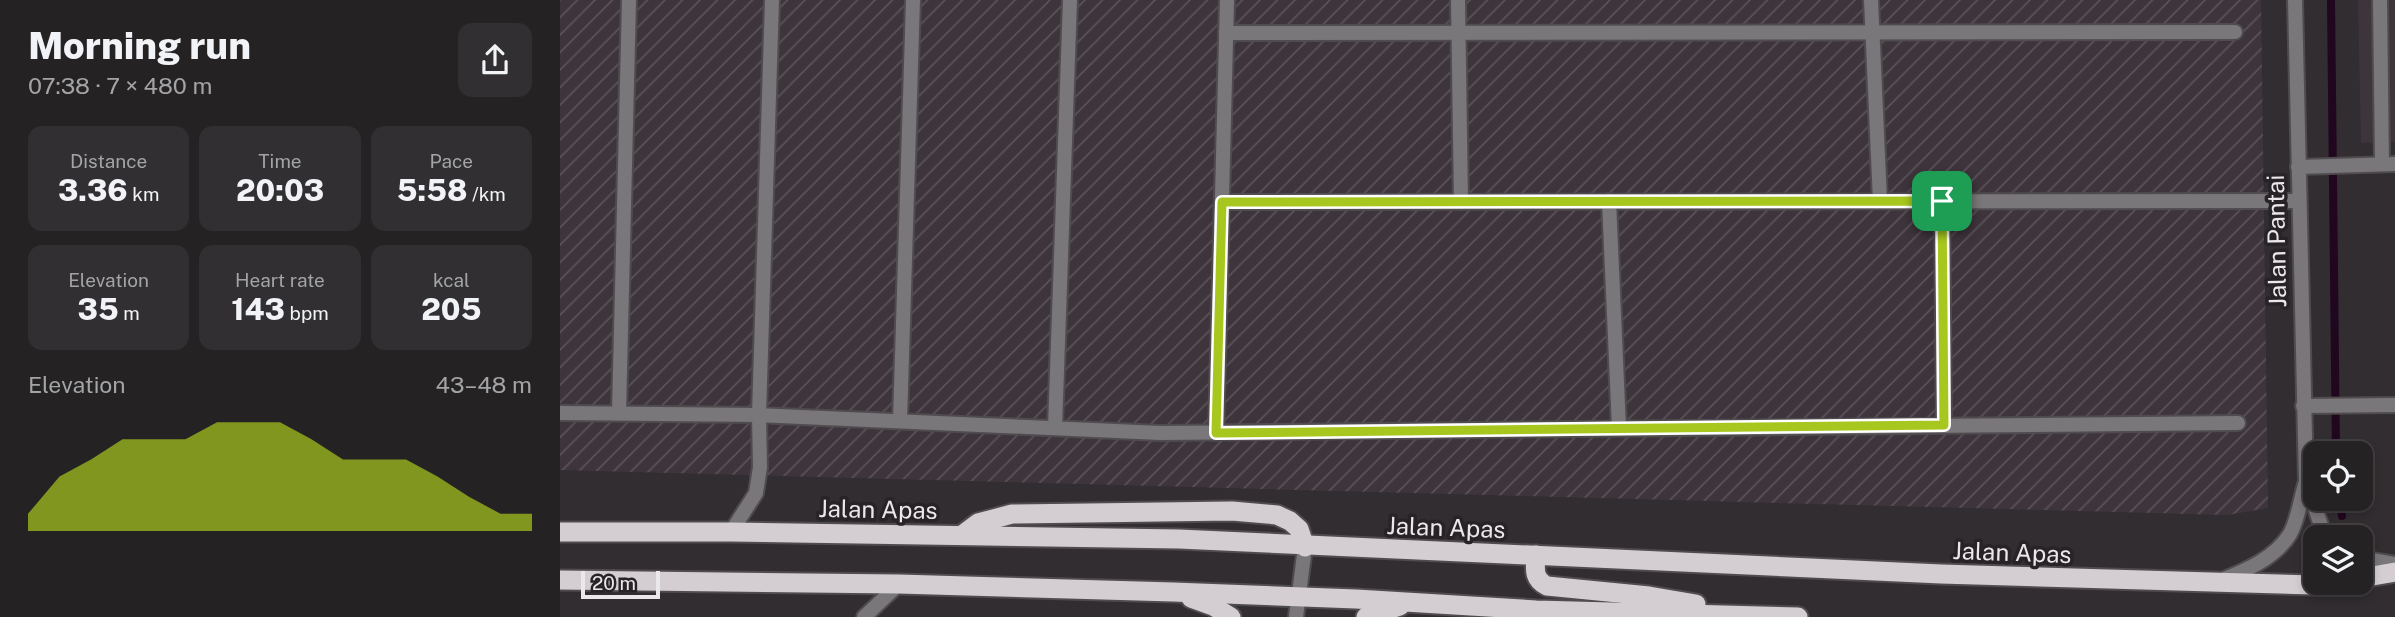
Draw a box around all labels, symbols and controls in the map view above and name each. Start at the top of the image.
text: Morning run [28,23,251,68]
button: share [458,23,532,97]
text: 07:38 · 7 × 480 m [28,72,212,99]
text: Distance [70,150,147,172]
text: Time [258,150,302,172]
text: Pace [430,150,473,172]
pin [1912,171,1972,231]
text: 3.36 [58,172,128,208]
text: 20:03 [236,172,324,208]
text: 5:58 [397,172,467,208]
street label: Jalan Pantai [2261,174,2291,308]
icon: arrive [1923,182,1961,220]
text: km [128,183,159,205]
text: /km [467,183,506,205]
text: Elevation [68,269,149,291]
text: Heart rate [235,269,325,291]
text: kcal [433,269,470,291]
text: 35 [78,291,119,327]
text: 143 [231,291,285,327]
text: 205 [421,291,481,327]
text: m [119,302,140,324]
text: bpm [285,302,329,324]
text: Elevation [28,371,126,398]
text: 43–48 m [435,371,532,398]
map controls [2303,441,2373,595]
button: locate [2303,441,2373,511]
street label: Jalan Apas [818,494,938,524]
street label: Jalan Apas [1386,511,1506,543]
button: layers [2303,525,2373,595]
street label: Jalan Apas [1952,536,2072,568]
scale bar [581,568,660,600]
text: 20 m [592,572,636,594]

